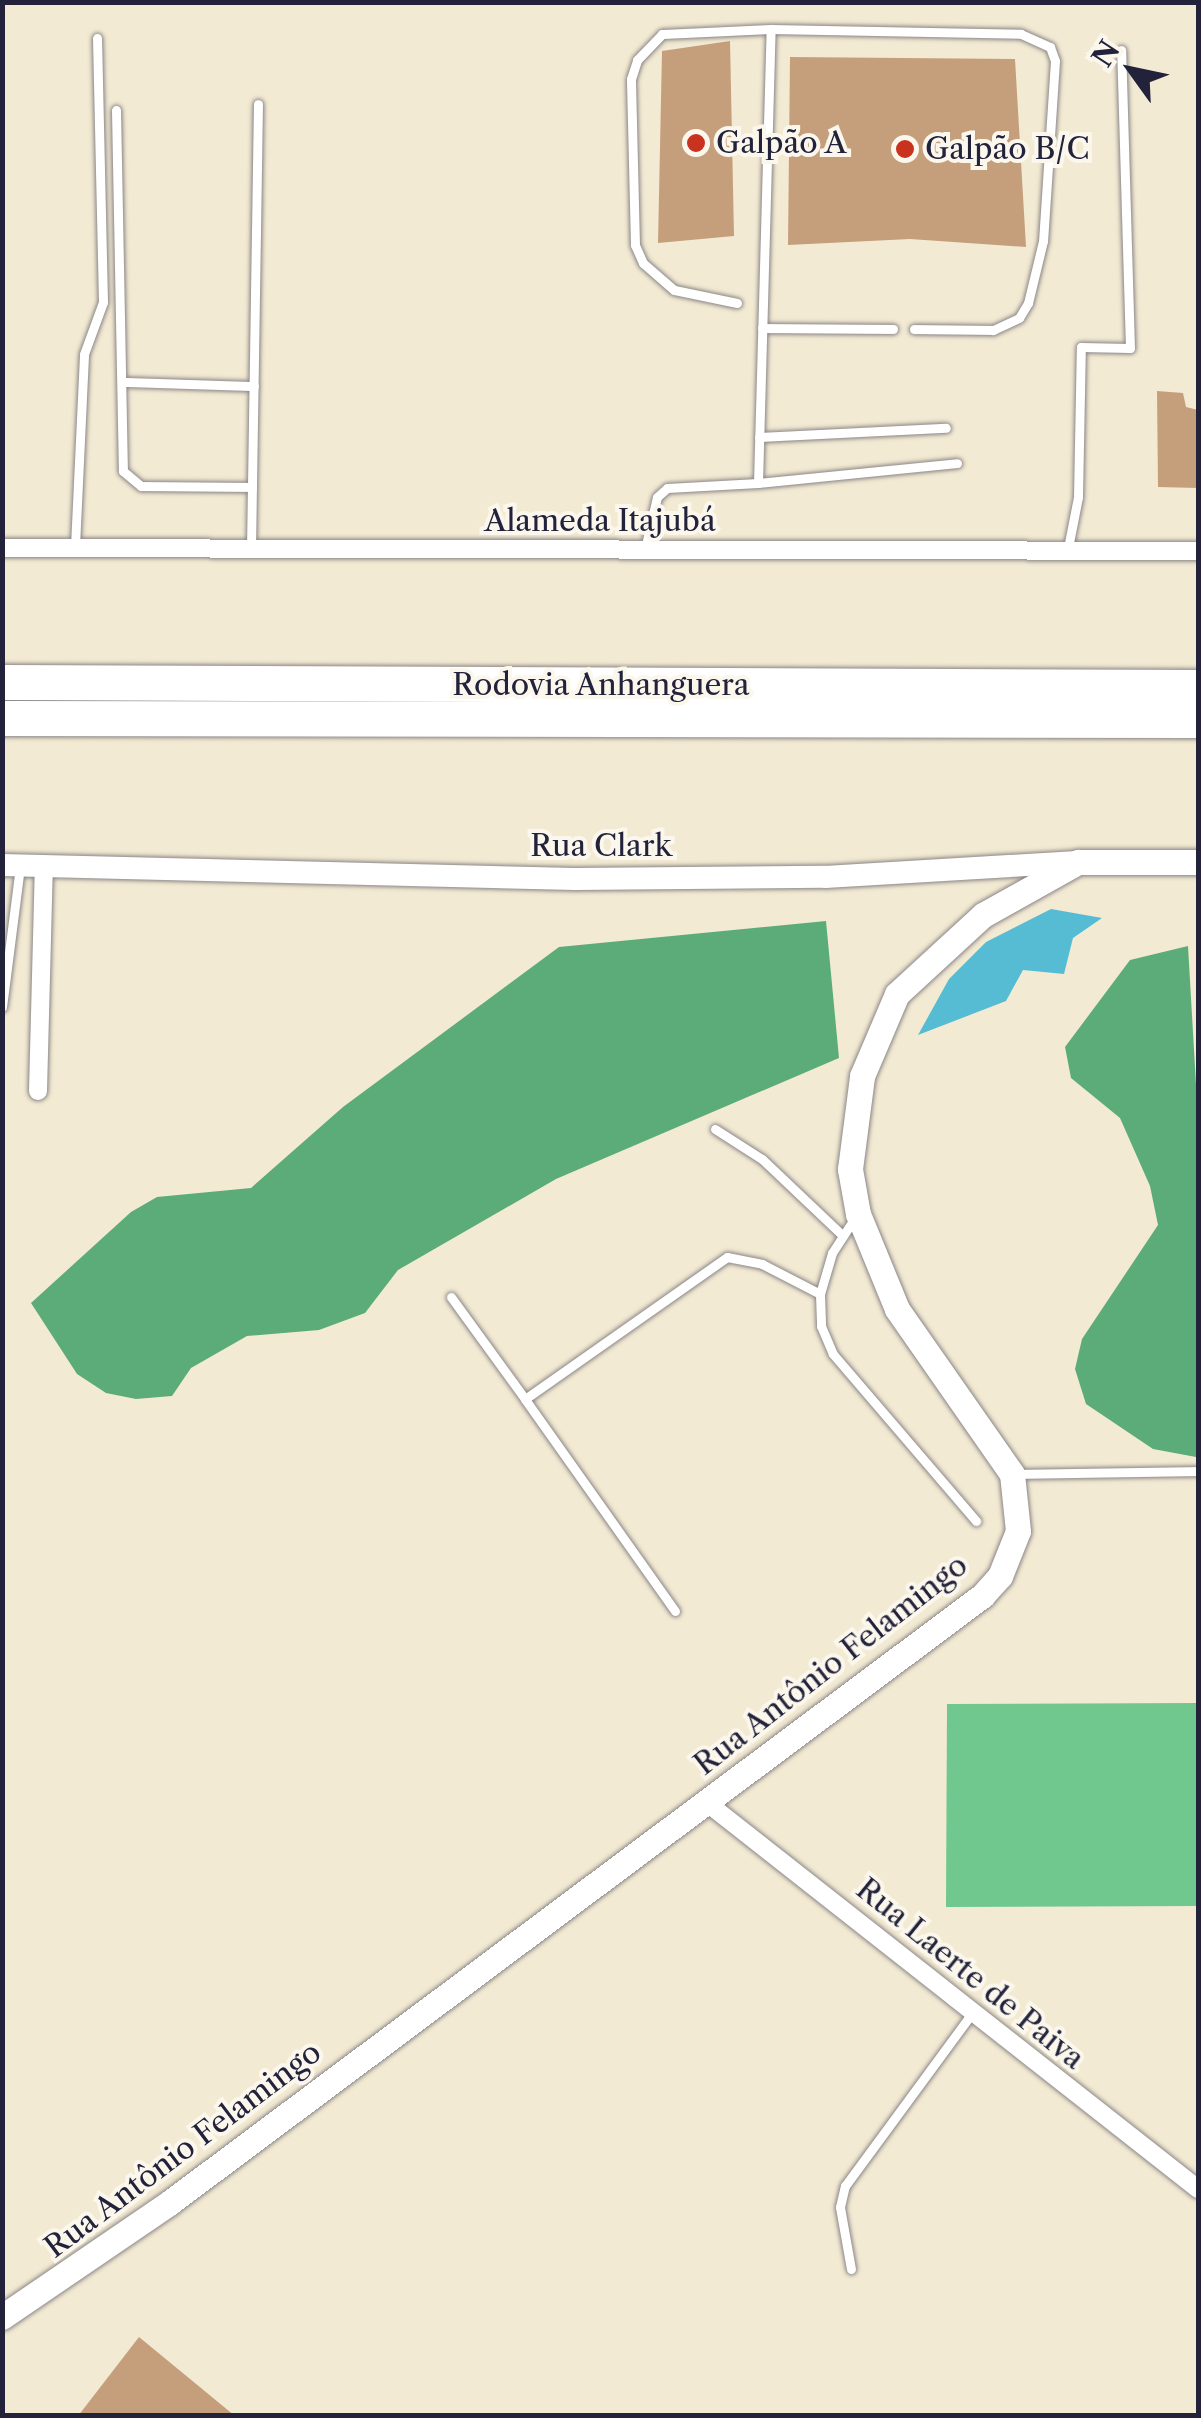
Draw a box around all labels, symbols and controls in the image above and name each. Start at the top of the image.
north arrow [1081,20,1181,120]
text: N [1085,34,1127,73]
place label: Galpão A [716,125,848,161]
place label: Galpão B/C [925,131,1090,167]
marker: Galpão A [685,132,707,154]
marker: Galpão B/C [894,138,916,160]
street label: Alameda Itajubá [484,503,716,539]
street label: Rodovia Anhanguera [452,667,750,703]
street label: Rua Clark [530,828,672,864]
street label: Rua Antônio Felamingo [687,1547,975,1783]
street label: Rua Laerte de Paiva [849,1871,1091,2077]
street label: Rua Antônio Felamingo [37,2034,329,2266]

